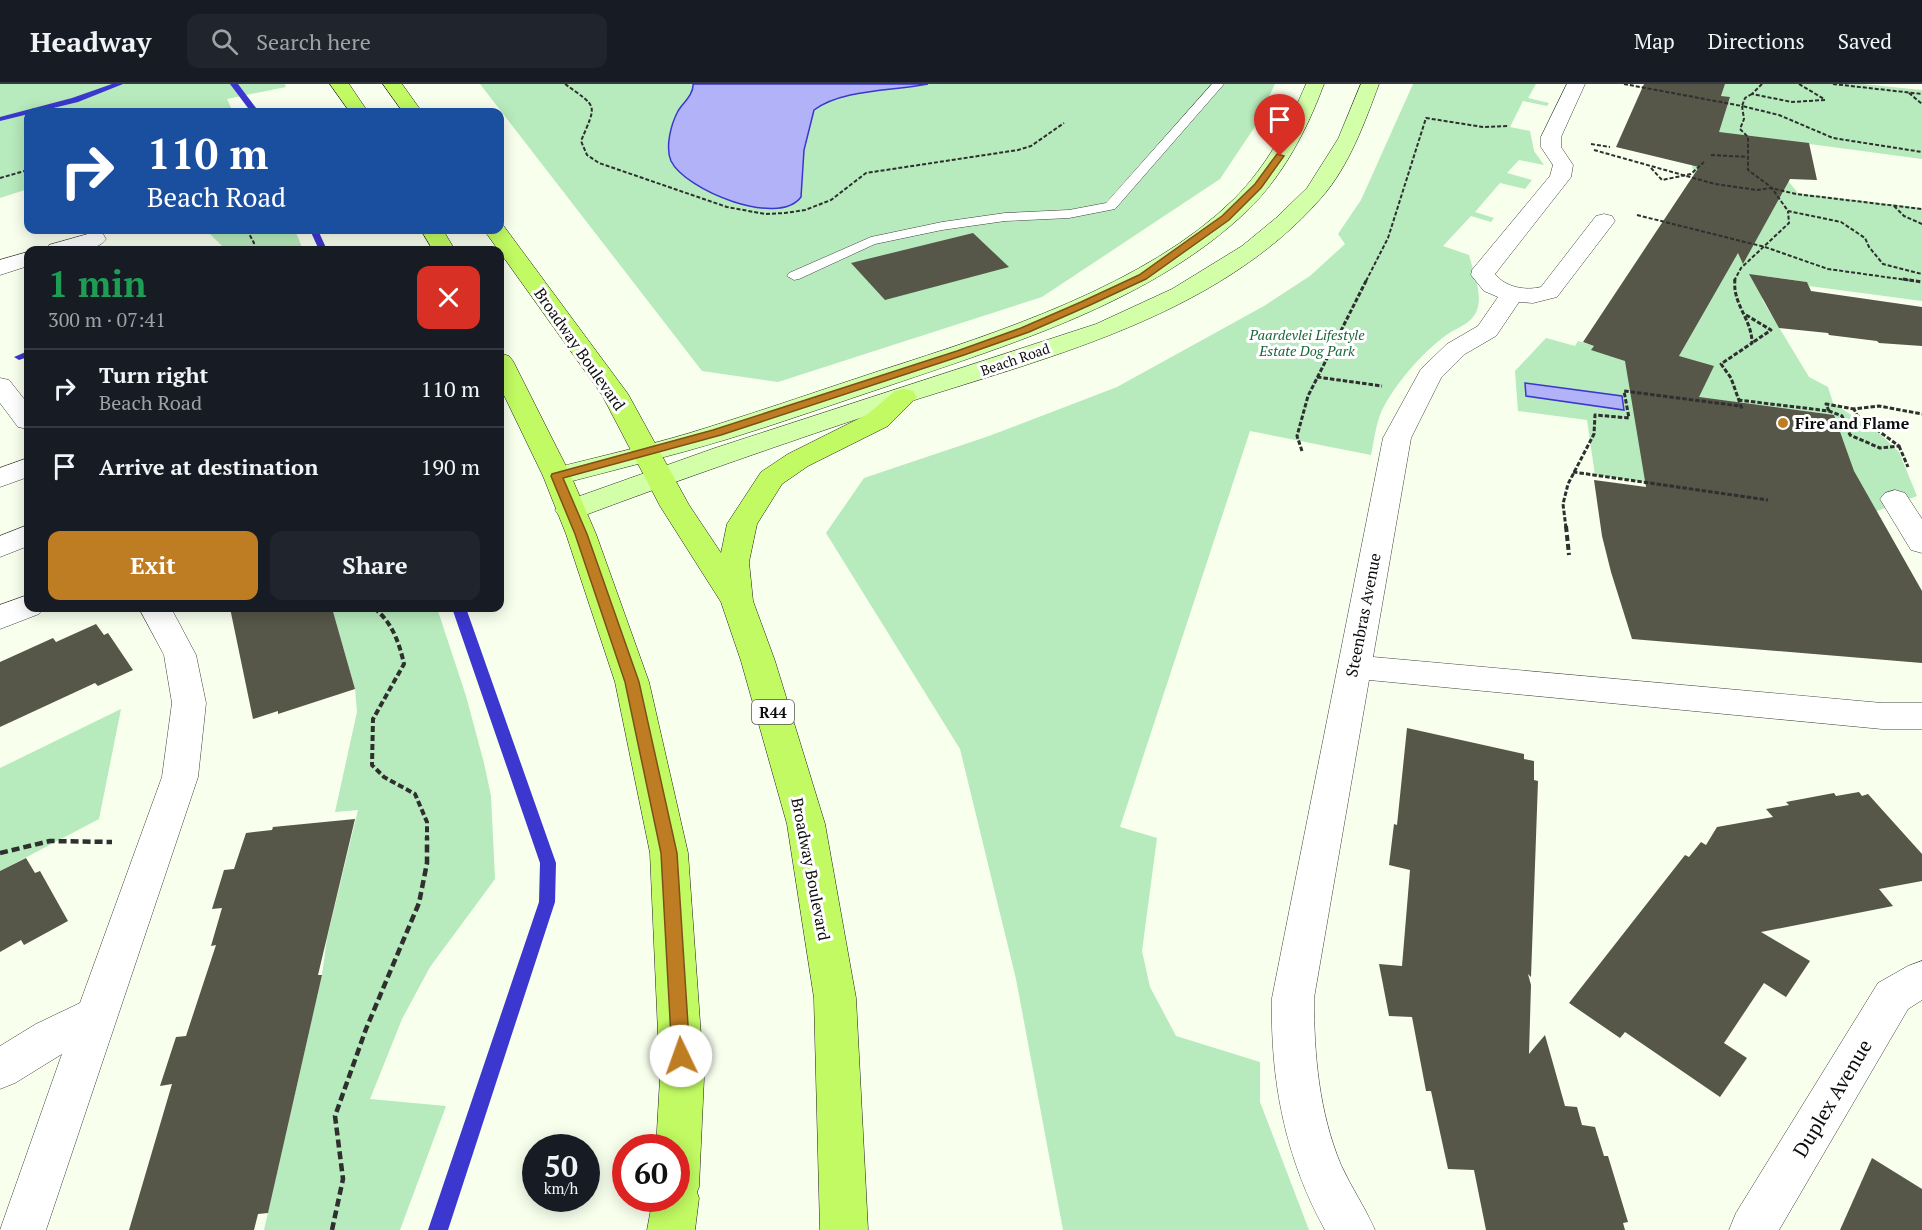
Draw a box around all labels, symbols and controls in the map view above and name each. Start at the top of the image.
search box [187,14,607,68]
text: Headway [30,23,151,60]
icon: search [208,25,241,58]
text: Search here [256,27,371,56]
text: Map [1634,27,1675,55]
text: Directions [1708,27,1805,55]
text: Saved [1838,27,1892,55]
pin [1254,94,1305,156]
icon: arrive [1263,103,1296,136]
text: 110 m [147,125,268,181]
icon: right [48,132,126,210]
text: Beach Road [147,179,286,215]
text: 1 min [48,260,146,307]
button: close [417,266,480,329]
street label: Broadway Boulevard [529,283,631,415]
text: 300 m · 07:41 [48,306,166,333]
park label: Paardevlei Lifestyle Estate Dog Park [1248,325,1365,360]
street label: Beach Road [978,338,1052,380]
text: Turn right [99,360,208,389]
icon: right [48,372,81,405]
text: 110 m [420,374,480,403]
text: Beach Road [99,389,202,416]
place label: Fire and Flame [1795,412,1910,434]
marker: Fire and Flame [1776,416,1790,430]
icon: arrive [48,450,81,483]
text: Arrive at destination [99,452,318,481]
text: 190 m [420,452,480,481]
button: Exit [48,531,258,600]
button: Share [270,531,480,600]
street label: Steenbras Avenue [1340,551,1386,679]
road number: R44 [752,700,794,724]
street label: Broadway Boulevard [786,796,836,942]
position arrow [649,1024,713,1088]
street label: Duplex Avenue [1786,1034,1878,1162]
speed limit sign: 60 [612,1134,690,1212]
text: 50 [544,1146,578,1186]
text: km/h [544,1178,578,1198]

